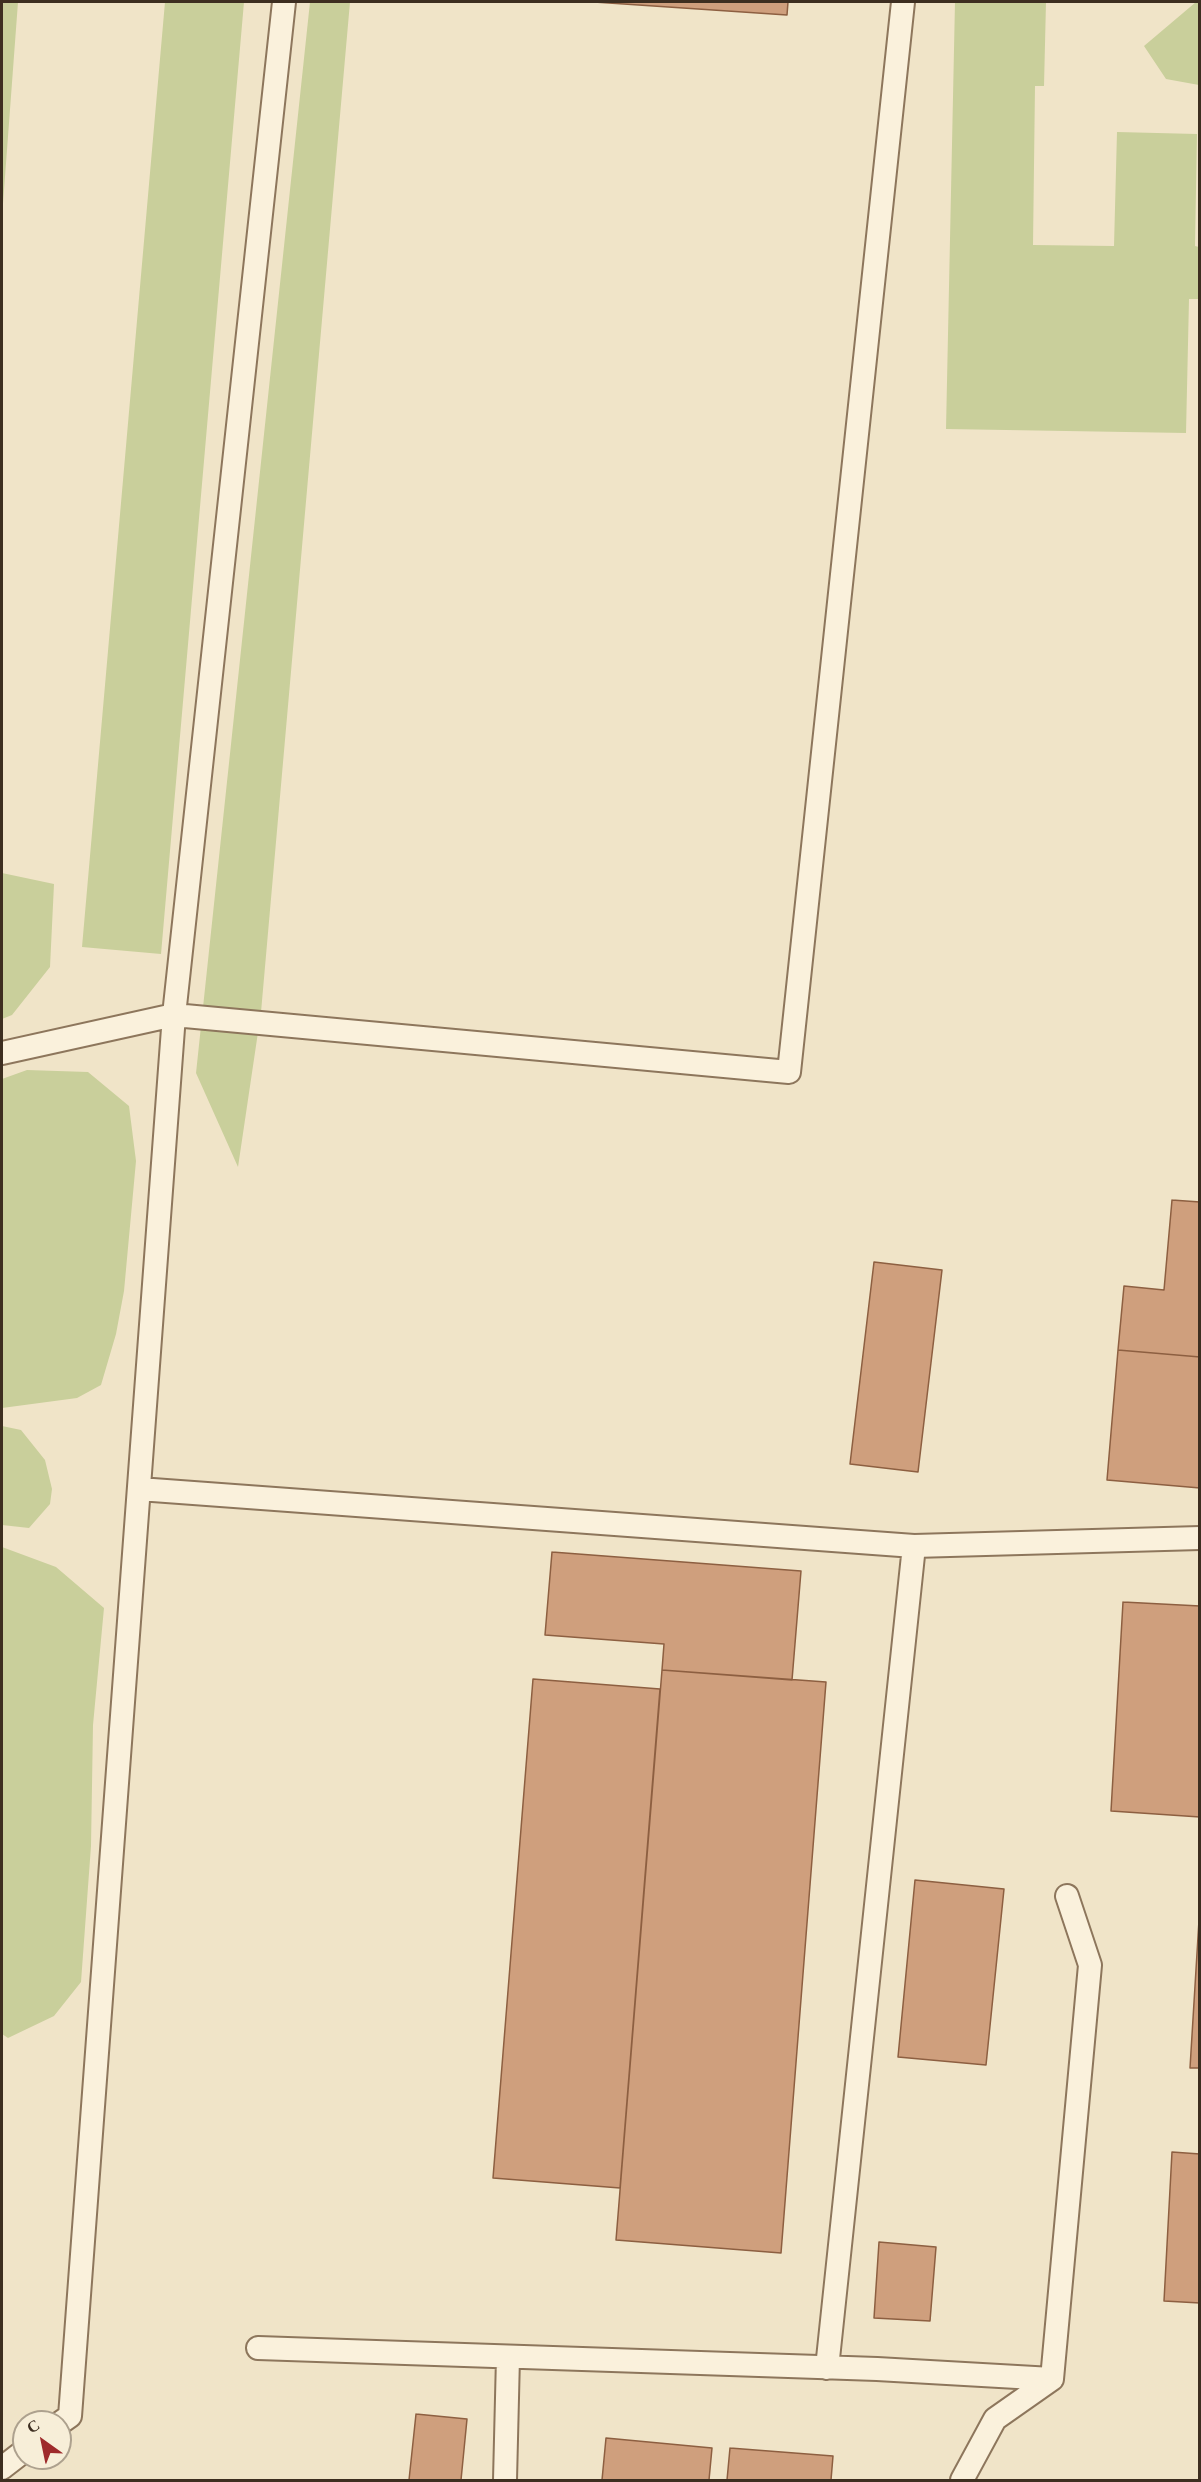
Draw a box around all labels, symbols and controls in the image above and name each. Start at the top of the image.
north arrow [12,2410,72,2470]
text: С [24,2416,42,2436]

